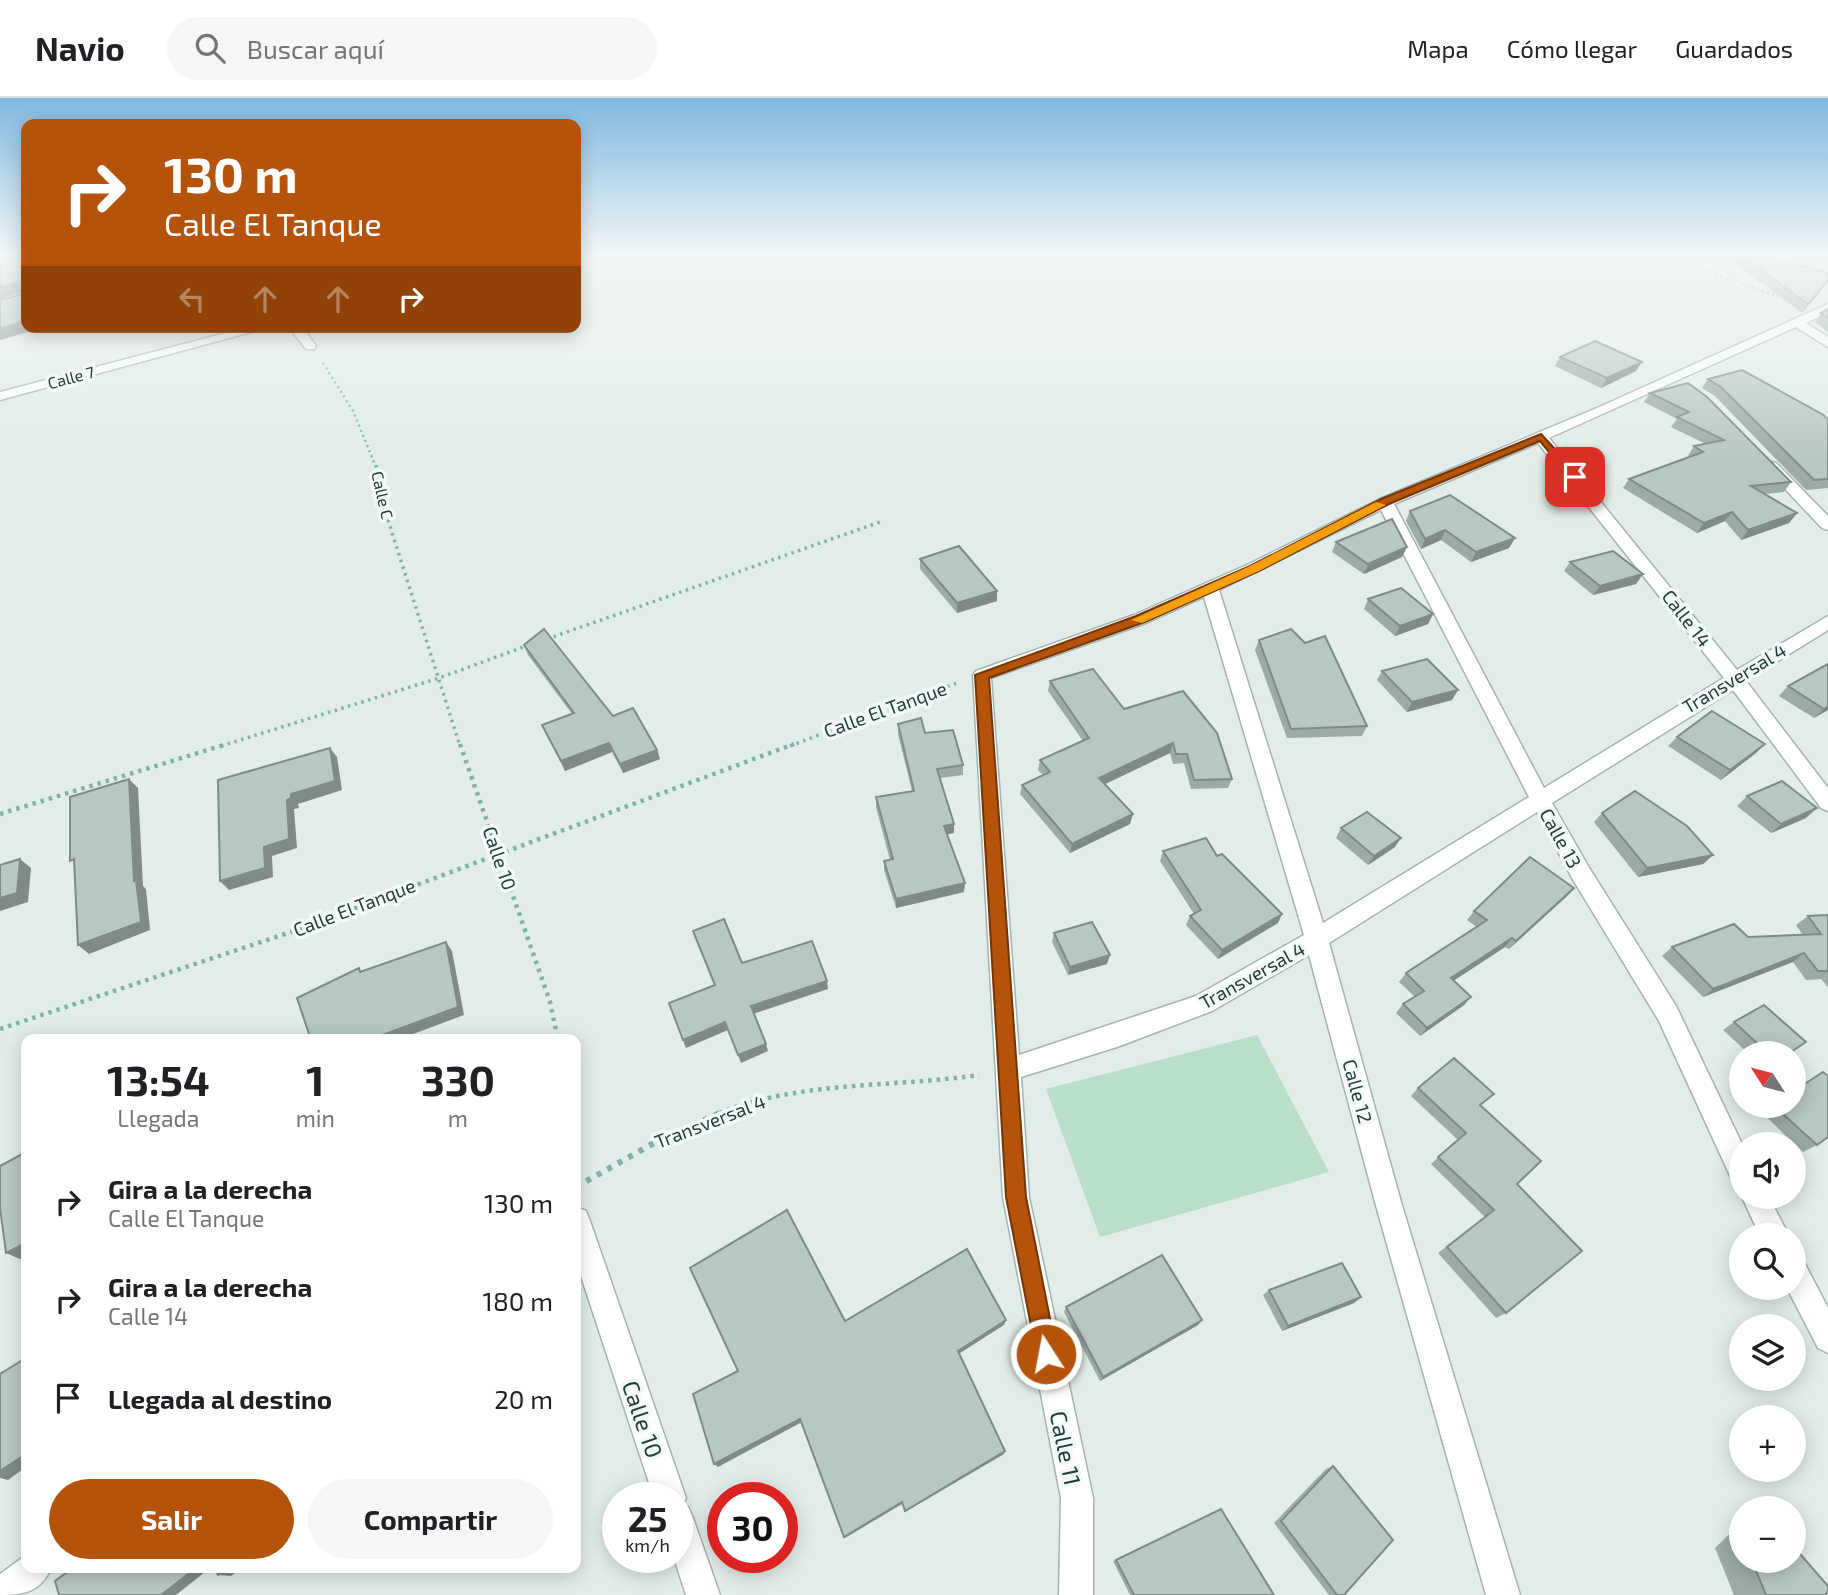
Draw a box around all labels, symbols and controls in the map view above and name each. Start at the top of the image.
search box [167,17,657,80]
text: Navio [35,28,125,68]
icon: search [191,29,229,67]
text: Buscar aquí [247,33,384,64]
text: Mapa [1407,34,1469,63]
text: Cómo llegar [1507,34,1637,63]
text: Guardados [1675,34,1793,63]
text: 130 m [164,144,298,203]
icon: right [49,147,140,238]
text: Calle El Tanque [164,204,382,242]
icon: left [173,280,211,318]
icon: ahead [246,280,284,318]
icon: ahead [319,280,357,318]
icon: right [392,280,430,318]
street label: Calle 7 [45,362,97,392]
pin [1545,447,1605,507]
icon: arrive [1556,458,1594,496]
street label: Calle C [368,469,398,521]
street label: Calle 14 [1658,585,1716,651]
street label: Transversal 4 [1678,638,1790,718]
street label: Calle El Tanque [820,676,950,742]
street label: Calle 13 [1535,804,1587,872]
street label: Calle 10 [478,823,522,893]
street label: Calle El Tanque [290,873,418,941]
street label: Transversal 4 [1195,937,1309,1013]
north arrow [1729,1041,1806,1118]
map controls [1729,1041,1806,1573]
text: 13:54 [107,1054,210,1104]
text: 1 [306,1054,324,1104]
text: 330 [421,1054,495,1104]
street label: Calle 12 [1338,1057,1378,1125]
street label: Transversal 4 [651,1089,769,1153]
text: Llegada [117,1104,199,1132]
text: min [296,1104,335,1132]
text: m [448,1104,468,1132]
button: sound [1729,1132,1806,1209]
text: Gira a la derecha [108,1173,312,1204]
icon: right [49,1183,87,1221]
text: 130 m [484,1187,553,1218]
text: Calle El Tanque [108,1204,264,1232]
button: search [1729,1223,1806,1300]
text: Gira a la derecha [108,1271,312,1302]
icon: right [49,1281,87,1319]
text: 180 m [483,1285,553,1316]
text: Calle 14 [108,1302,188,1330]
button: layers [1729,1314,1806,1391]
position arrow [1009,1317,1083,1391]
street label: Calle 10 [617,1377,669,1461]
icon: arrive [49,1379,87,1417]
text: Llegada al destino [108,1383,332,1414]
text: 20 m [494,1383,553,1414]
button: + [1729,1405,1806,1482]
street label: Calle 11 [1044,1408,1088,1488]
button: Salir [49,1479,294,1559]
button: Compartir [308,1479,553,1559]
speed limit sign: 30 [707,1482,798,1573]
button: − [1729,1496,1806,1573]
text: 25 [628,1497,667,1539]
text: km/h [625,1534,670,1556]

